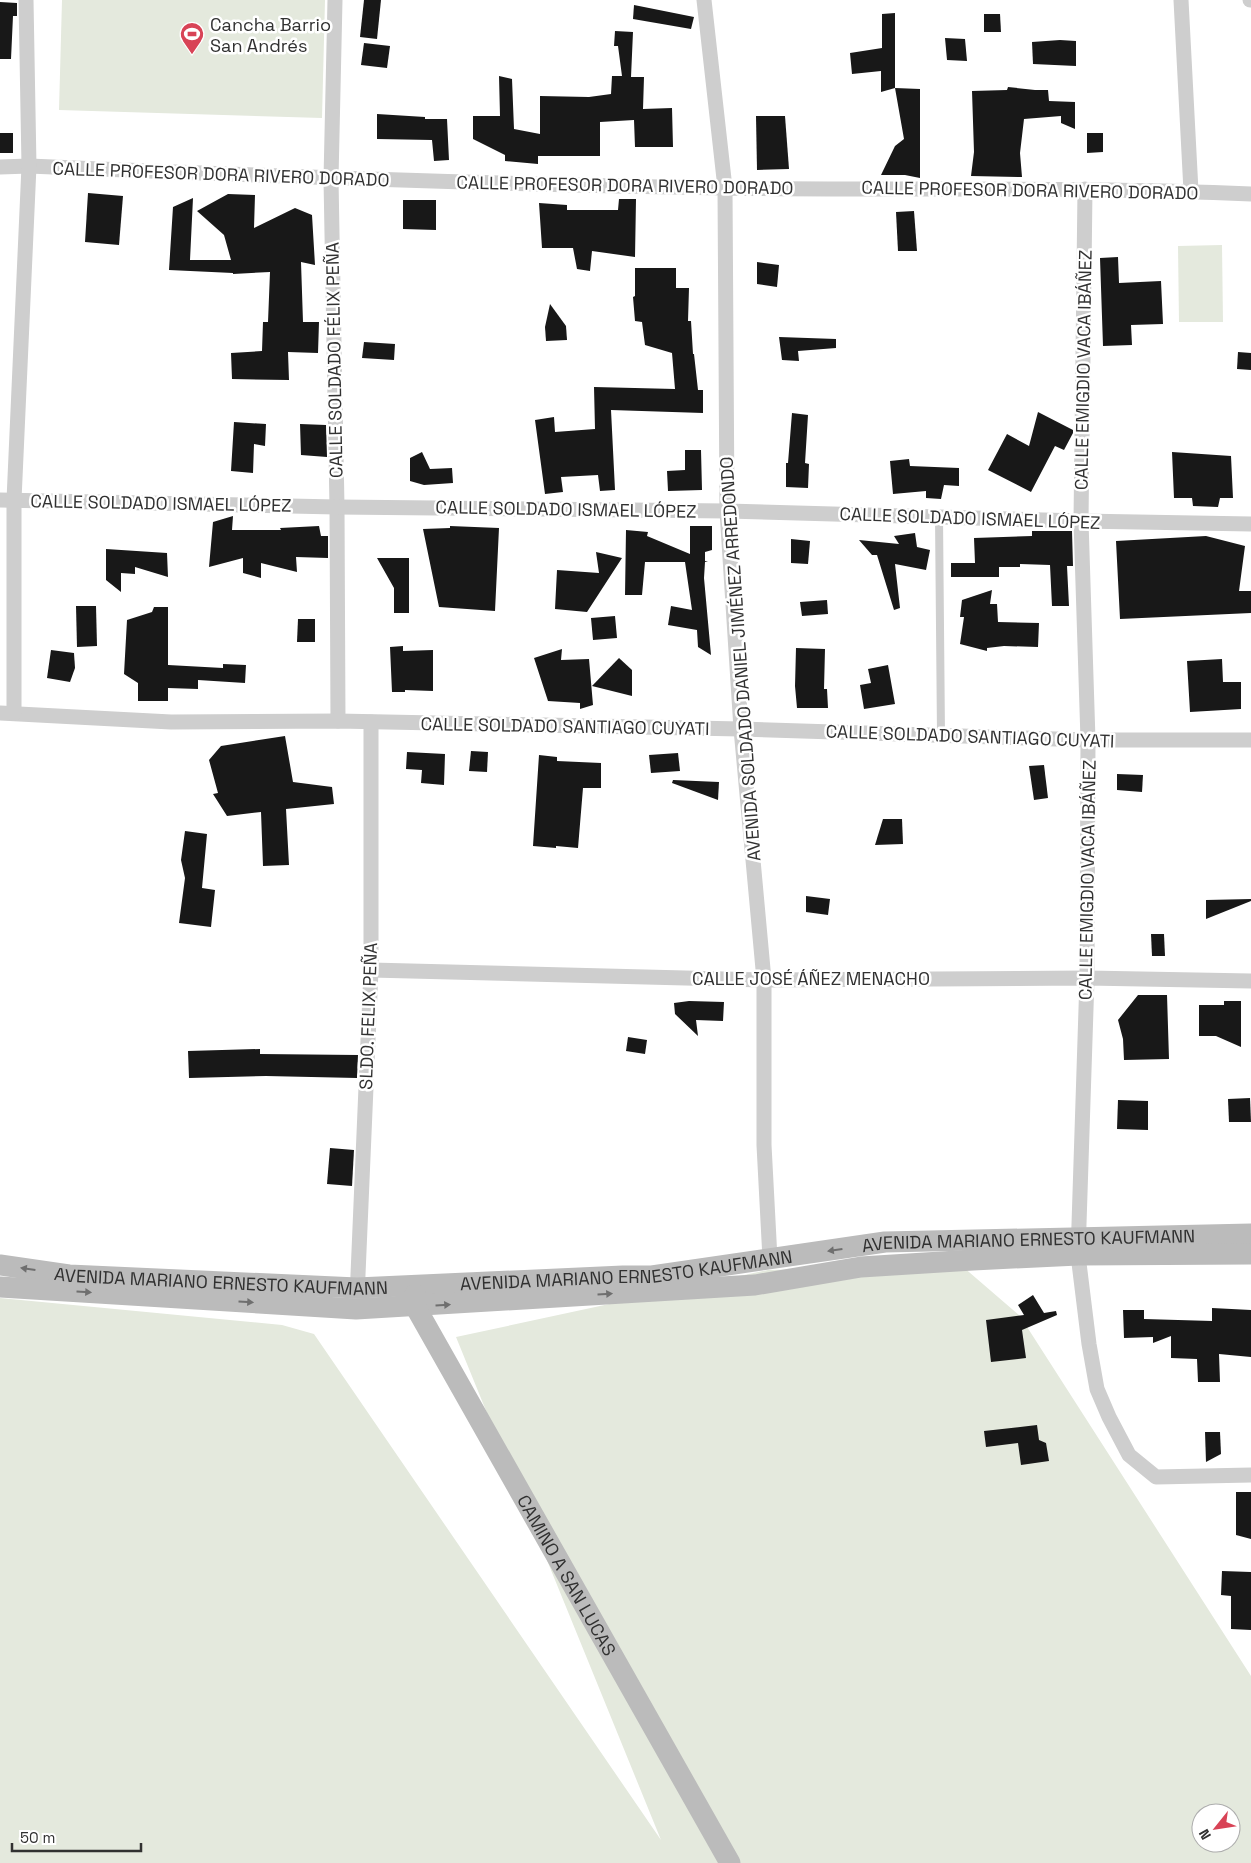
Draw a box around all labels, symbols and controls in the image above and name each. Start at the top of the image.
place label: Cancha Barrio San Andrés [210,13,331,57]
sports icon: Cancha Barrio San Andrés [179,21,205,55]
street label: CALLE PROFESOR DORA RIVERO DORADO [52,157,390,191]
street label: CALLE PROFESOR DORA RIVERO DORADO [456,171,794,199]
street label: CALLE PROFESOR DORA RIVERO DORADO [861,176,1199,204]
street label: CALLE SOLDADO FÉLIX PEÑA [320,242,348,478]
street label: CALLE EMIGDIO VACA IBÁÑEZ [1069,250,1097,490]
street label: AVENIDA SOLDADO DANIEL JIMÉNEZ ARREDONDO [714,456,766,862]
street label: CALLE SOLDADO ISMAEL LÓPEZ [30,489,292,517]
street label: CALLE SOLDADO ISMAEL LÓPEZ [435,495,697,523]
street label: CALLE SOLDADO ISMAEL LÓPEZ [839,502,1101,534]
street label: CALLE SOLDADO SANTIAGO CUYATI [420,712,710,740]
street label: CALLE SOLDADO SANTIAGO CUYATI [825,719,1115,753]
street label: CALLE EMIGDIO VACA IBÁÑEZ [1073,760,1101,1000]
street label: SLDO. FELIX PEÑA [354,942,382,1090]
street label: CALLE JOSÉ ÁÑEZ MENACHO [692,967,930,990]
street label: AVENIDA MARIANO ERNESTO KAUFMANN [860,1224,1195,1257]
street label: AVENIDA MARIANO ERNESTO KAUFMANN [460,1244,794,1295]
one-way arrow [827,1246,843,1254]
street label: AVENIDA MARIANO ERNESTO KAUFMANN [53,1262,388,1300]
one-way arrow [20,1265,36,1273]
one-way arrow [76,1289,92,1297]
one-way arrow [597,1290,613,1298]
one-way arrow [238,1299,254,1307]
one-way arrow [435,1300,451,1308]
street label: CAMINO A SAN LUCAS [513,1490,622,1659]
north arrow [1191,1803,1241,1853]
scale bar [12,1820,141,1852]
text: N [1195,1826,1215,1843]
text: 50 m [20,1828,55,1847]

